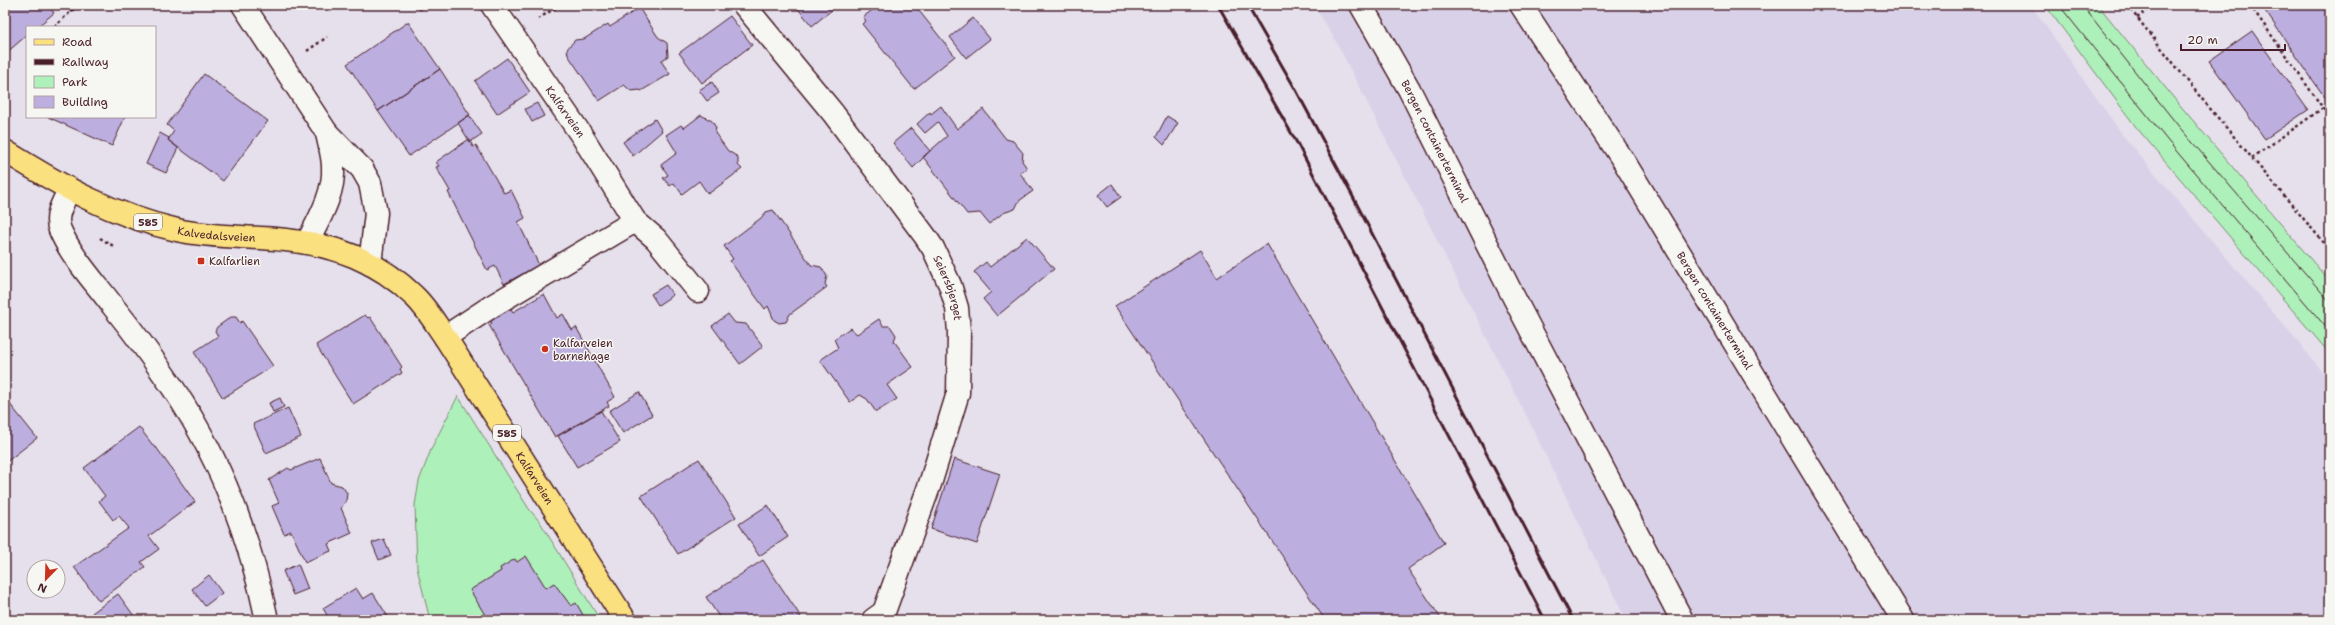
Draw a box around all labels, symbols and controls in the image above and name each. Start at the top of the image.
legend [26,26,156,118]
scale bar [2181,26,2285,52]
text: 20 m [2187,32,2218,48]
text: Road [62,34,93,50]
text: Railway [62,54,109,70]
text: Park [62,74,88,90]
street label: Bergen containerterminal [1398,77,1473,206]
street label: Kalfarveien [542,83,588,141]
text: Building [62,94,108,110]
road number: 585 [134,214,162,230]
street label: Kalvedalsveien [176,223,256,245]
street label: Bergen containerterminal [1673,249,1757,373]
street label: Seiersbjerget [930,253,966,321]
place label: Kalfarlien [209,254,260,269]
marker: Kalfarlien [196,256,206,266]
place label: Kalfarveien barnehage [553,336,613,364]
marker: Kalfarveien barnehage [540,344,550,354]
road number: 585 [493,425,521,441]
street label: Kalfarveien [512,449,557,507]
north arrow [26,559,66,599]
text: N [35,579,49,596]

